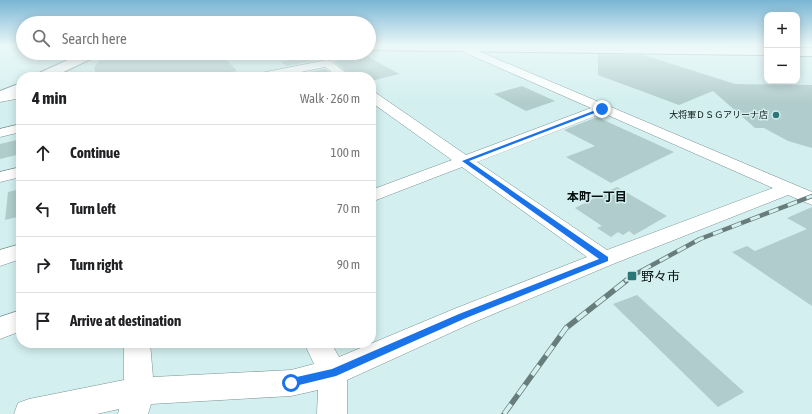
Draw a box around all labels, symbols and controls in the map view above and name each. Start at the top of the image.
map controls [764,12,800,84]
button: + [764,12,800,48]
search box [16,16,376,60]
icon: search [30,27,52,49]
text: Search here [62,30,127,47]
button: − [764,48,800,84]
text: 4 min [32,88,67,108]
text: Walk · 260 m [300,91,360,106]
route end [593,100,611,118]
place label: 大将軍ＤＳＧアリーナ店 [669,110,768,120]
marker: 大将軍ＤＳＧアリーナ店 [771,110,781,120]
icon: ahead [32,142,54,164]
text: Continue [70,144,120,161]
text: 100 m [331,145,360,160]
district label: 本町一丁目 [567,190,627,204]
icon: left [32,198,54,220]
text: Turn left [70,200,116,217]
text: 70 m [337,201,360,216]
icon: right [32,254,54,276]
text: Turn right [70,256,123,273]
text: 90 m [337,257,360,272]
place label: 野々市 [641,269,680,284]
marker: 野々市 [626,270,638,282]
icon: arrive [32,310,54,332]
text: Arrive at destination [70,312,181,329]
route start [282,374,300,392]

